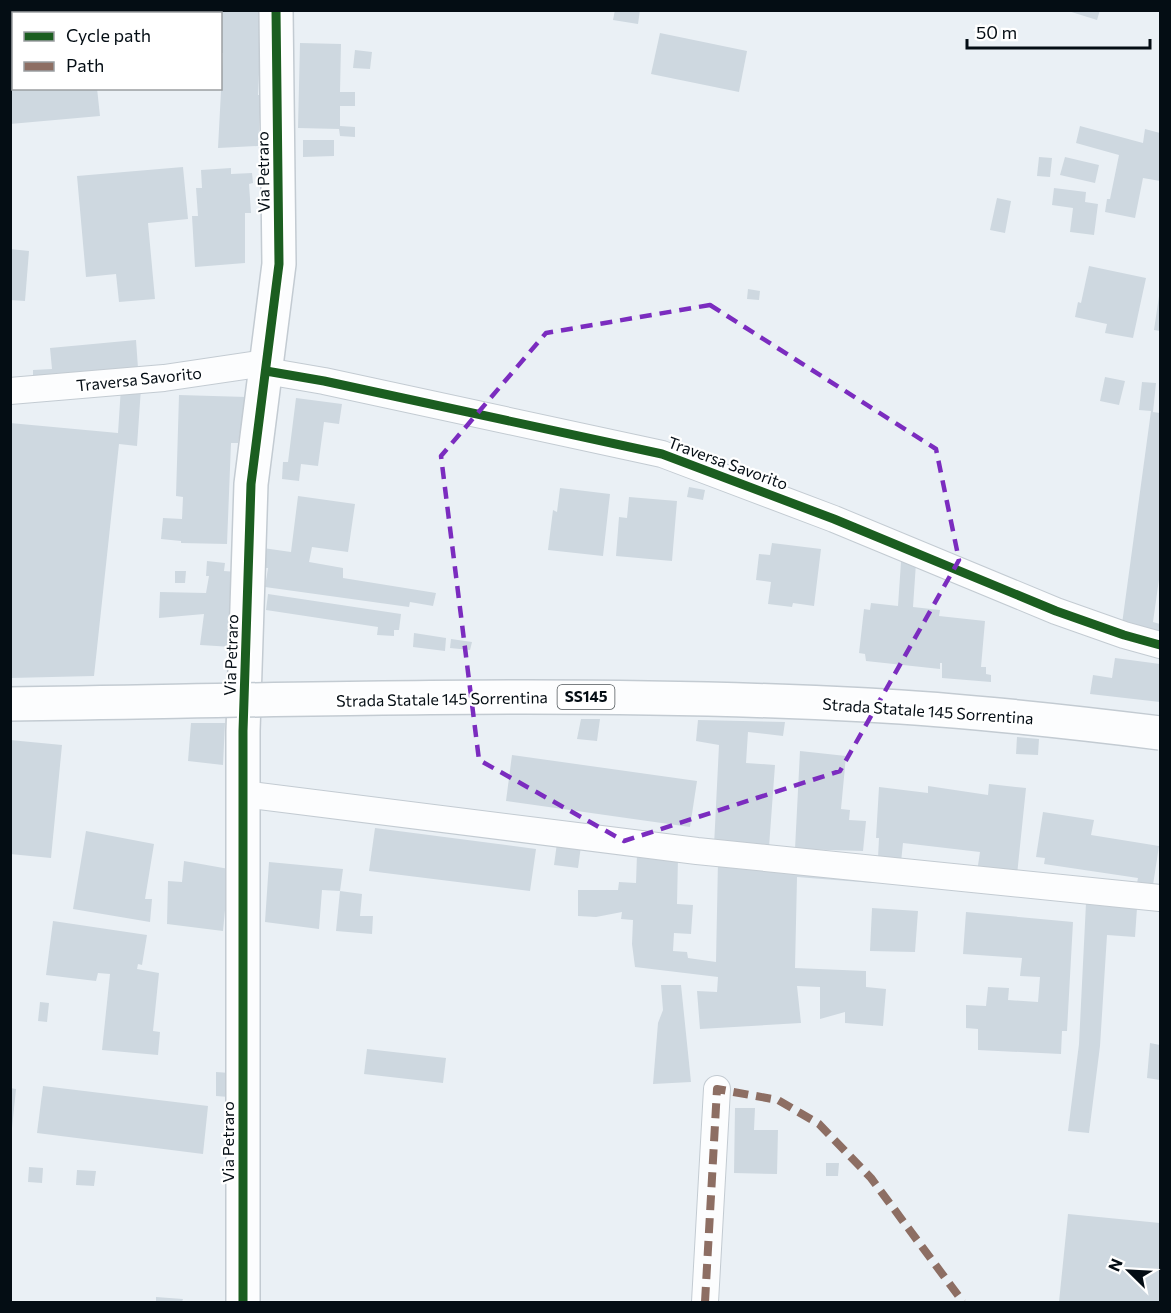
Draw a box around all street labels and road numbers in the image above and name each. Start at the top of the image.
street label: Via Petraro [252,131,273,213]
street label: Traversa Savorito [75,362,203,395]
street label: Traversa Savorito [666,432,791,493]
street label: Via Petraro [220,614,241,696]
road number: SS145 [558,685,614,709]
street label: Strada Statale 145 Sorrentina [336,687,548,710]
street label: Strada Statale 145 Sorrentina [822,694,1034,727]
street label: Via Petraro [218,1101,237,1183]

